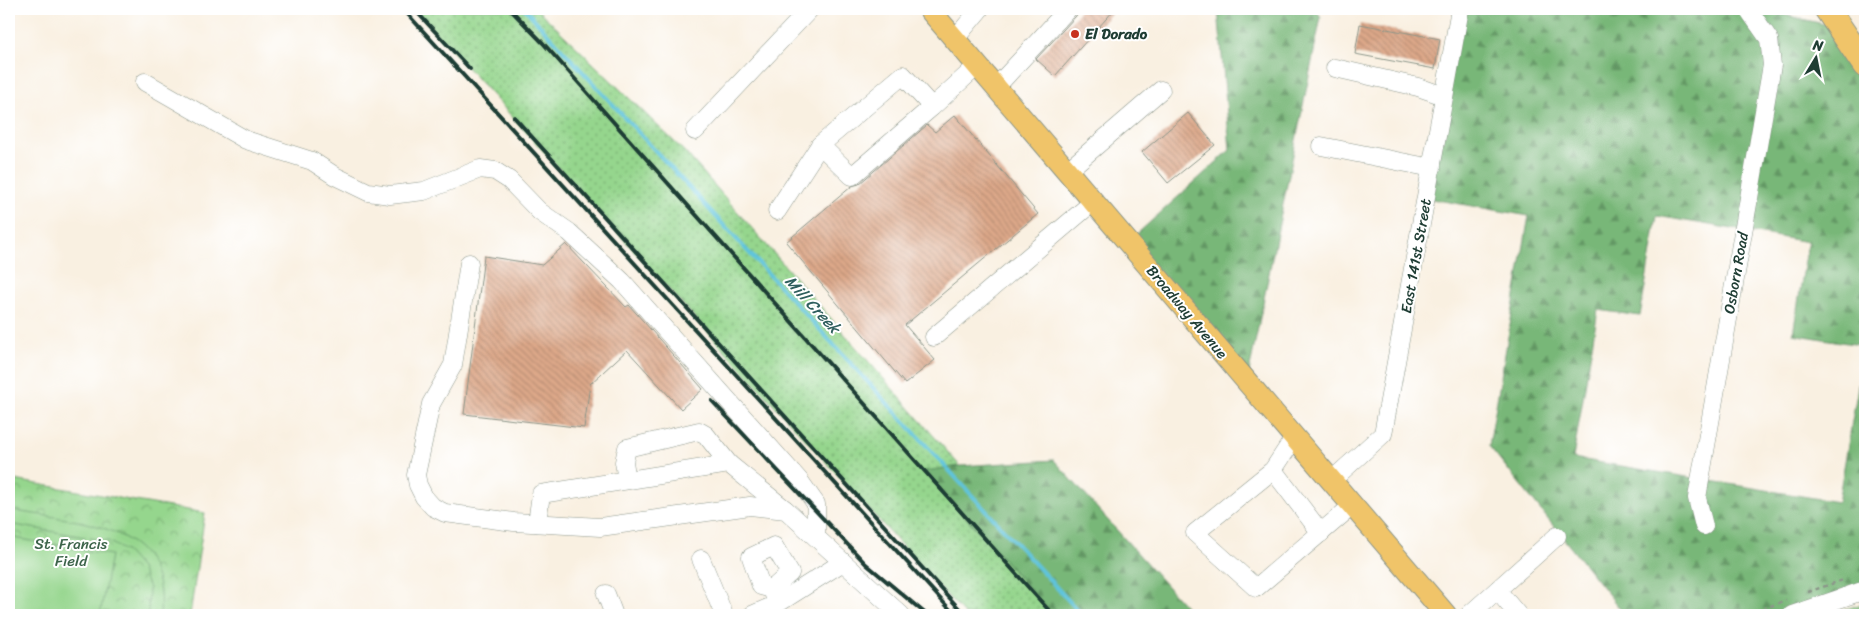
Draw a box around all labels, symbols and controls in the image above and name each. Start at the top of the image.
place label: El Dorado [1085,21,1148,47]
marker: El Dorado [1069,28,1081,40]
north arrow [1792,32,1842,82]
text: N [1810,32,1825,59]
street label: East 141st Street [1393,196,1439,315]
street label: Osborn Road [1716,229,1756,316]
street label: Broadway Avenue [1140,259,1234,365]
water label: Mill Creek [778,268,849,342]
park label: St. Francis Field [35,531,108,574]

